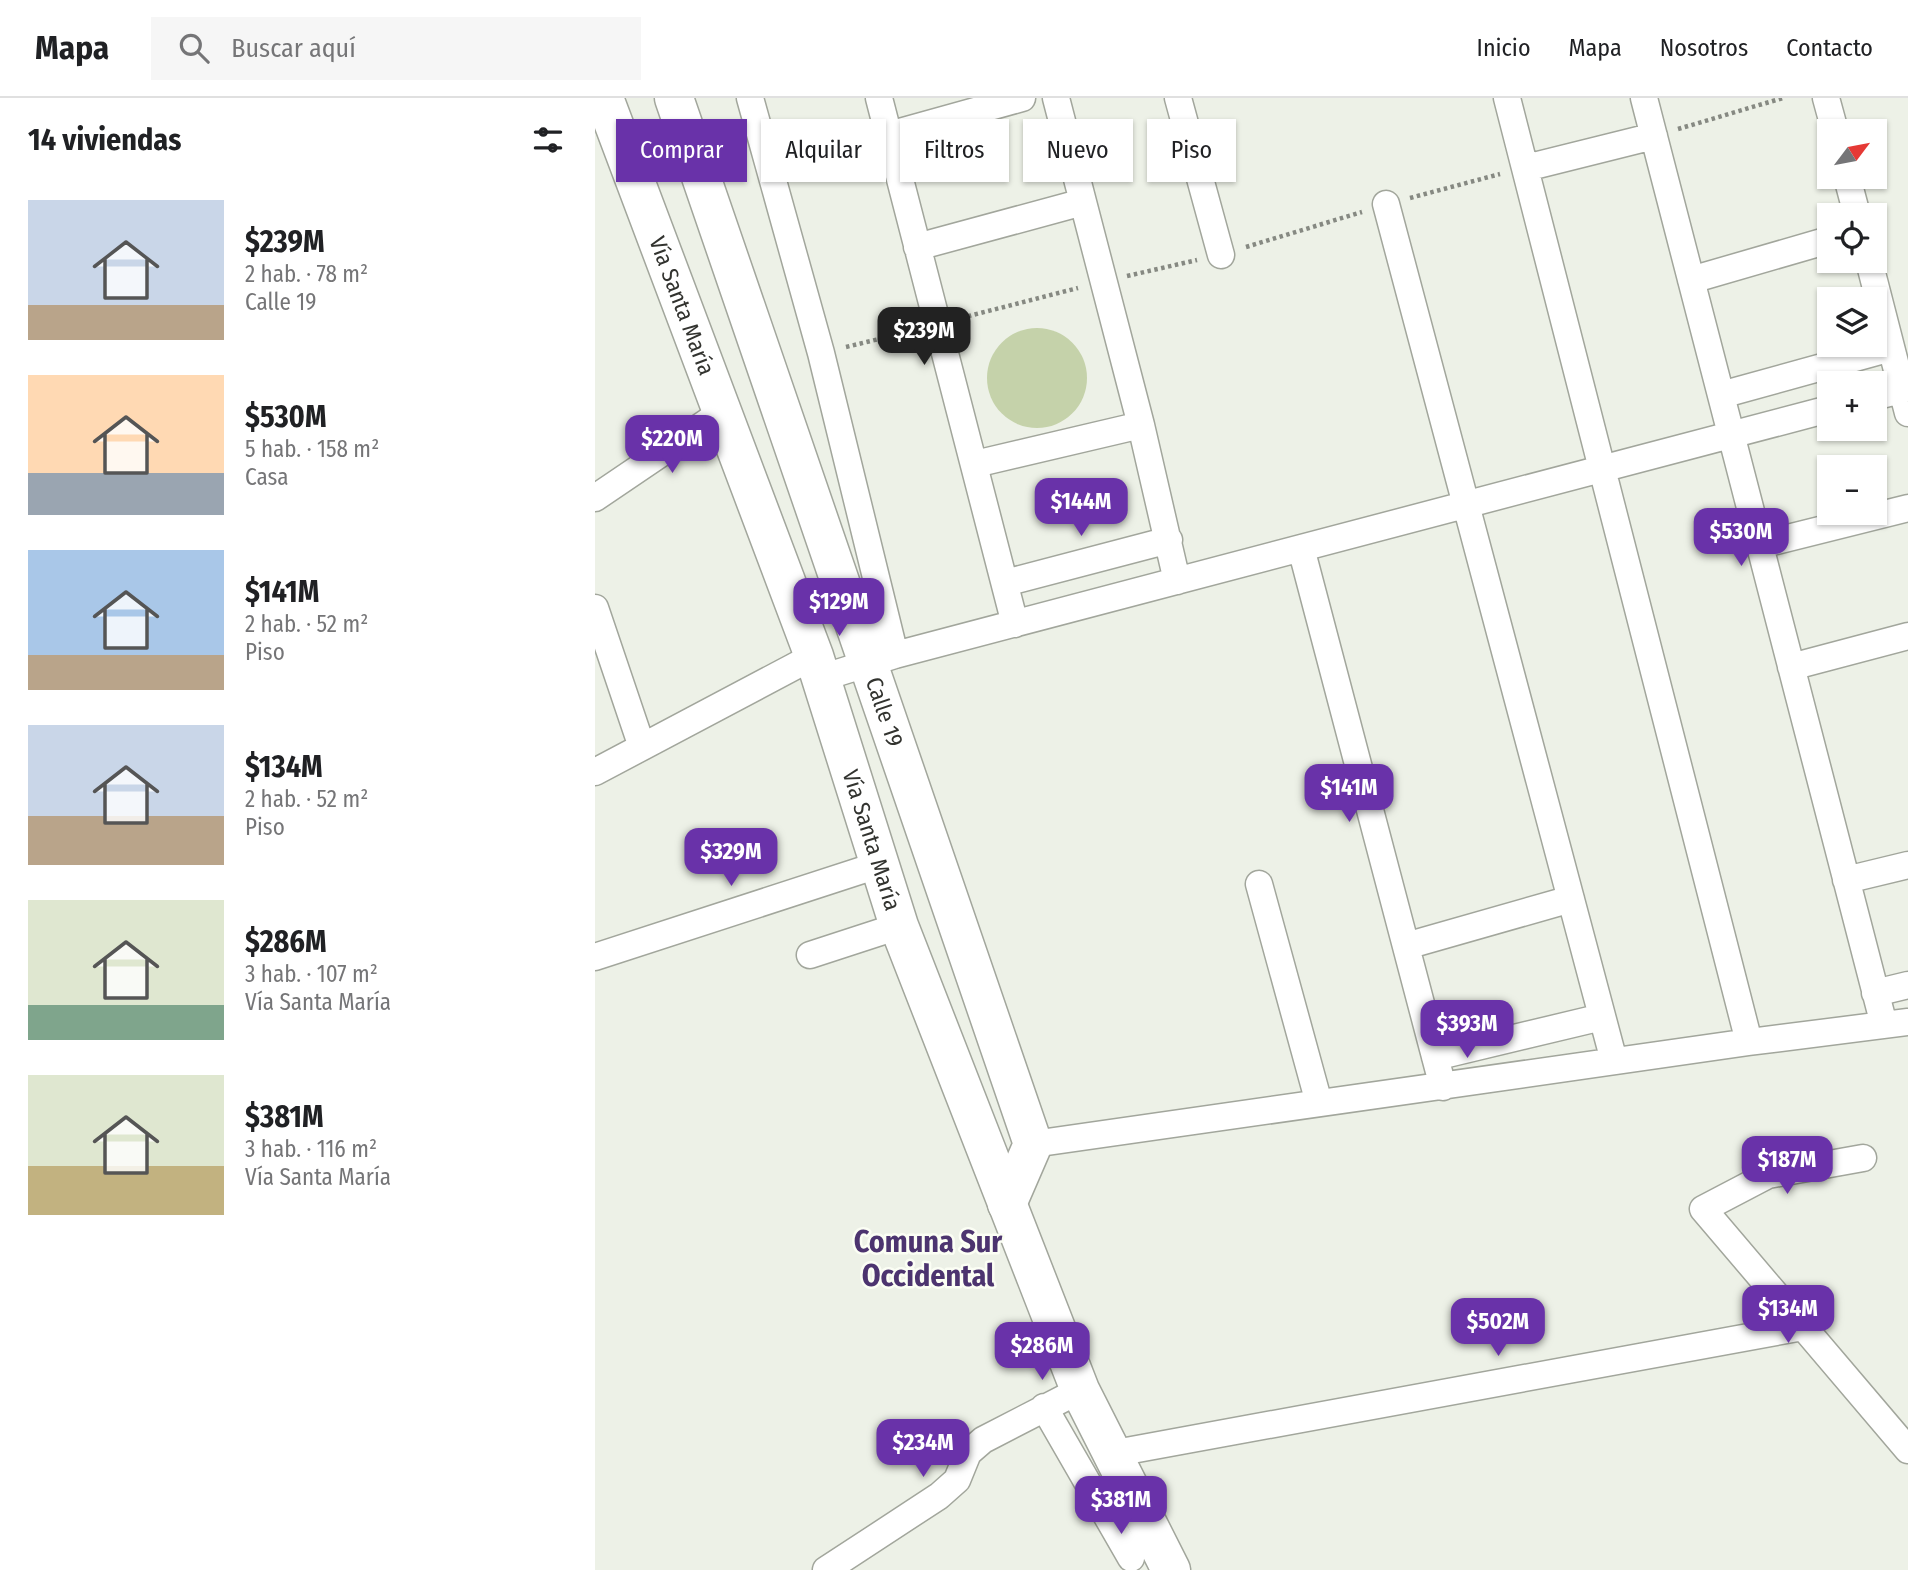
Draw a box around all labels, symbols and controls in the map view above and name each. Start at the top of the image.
search box [151,17,641,80]
text: Mapa [35,28,109,68]
icon: search [175,29,213,67]
text: Buscar aquí [231,33,356,64]
text: Inicio [1477,34,1531,62]
text: Mapa [1569,34,1622,62]
text: Nosotros [1660,34,1748,62]
text: Contacto [1786,34,1873,62]
chip: Comprar [616,119,747,182]
chip: Alquilar [761,119,886,182]
chip: Filtros [900,119,1009,182]
chip: Nuevo [1023,119,1133,182]
chip: Piso [1147,119,1236,182]
north arrow [1817,119,1887,189]
map controls [1817,119,1887,525]
icon: filters [529,121,567,159]
text: 14 viviendas [28,122,181,158]
button: locate [1817,203,1887,273]
text: $239M [245,224,325,260]
icon: home [84,228,168,312]
street label: Vía Santa María [643,232,721,379]
text: 2 hab. · 78 m² [245,260,368,288]
button: layers [1817,287,1887,357]
text: Calle 19 [245,288,316,316]
pin: $239M [875,308,973,367]
text: $239M [894,316,955,344]
button: + [1817,371,1887,441]
text: $530M [245,399,327,435]
icon: home [84,403,168,487]
pin: $220M [623,416,721,475]
text: $220M [641,424,703,452]
text: 5 hab. · 158 m² [245,435,379,463]
button: − [1817,455,1887,525]
text: Casa [245,463,289,491]
pin: $144M [1032,478,1130,538]
text: $144M [1051,487,1111,515]
pin: $530M [1692,508,1790,568]
text: $530M [1710,517,1772,545]
text: $141M [245,574,319,610]
icon: home [84,578,168,662]
pin: $129M [790,578,888,638]
text: $129M [809,587,869,615]
text: 2 hab. · 52 m² [245,610,368,638]
text: Piso [245,638,285,666]
street label: Calle 19 [860,673,910,750]
text: $134M [245,749,323,785]
icon: home [84,753,168,837]
pin: $141M [1300,764,1398,824]
street label: Vía Santa María [837,766,907,914]
text: $141M [1321,773,1377,801]
text: 2 hab. · 52 m² [245,785,368,813]
text: Piso [245,813,285,841]
pin: $329M [682,828,780,888]
text: $329M [700,837,762,865]
text: $286M [245,924,327,960]
icon: home [84,928,168,1012]
text: 3 hab. · 107 m² [245,960,378,988]
text: Vía Santa María [245,988,391,1016]
pin: $393M [1418,1000,1516,1060]
text: $393M [1437,1009,1498,1037]
text: $381M [245,1099,324,1135]
icon: home [84,1103,168,1187]
text: 3 hab. · 116 m² [245,1135,377,1163]
pin: $187M [1738,1136,1836,1196]
text: $187M [1758,1145,1816,1173]
text: Vía Santa María [245,1163,391,1191]
district label: Comuna Sur Occidental [854,1224,1003,1294]
pin: $134M [1739,1286,1837,1345]
text: $134M [1758,1294,1818,1322]
pin: $502M [1449,1298,1547,1358]
text: $502M [1467,1307,1529,1335]
pin: $286M [993,1322,1091,1382]
text: $286M [1011,1331,1073,1359]
pin: $234M [874,1420,972,1479]
text: $234M [892,1428,954,1456]
pin: $381M [1072,1476,1170,1536]
text: $381M [1091,1485,1151,1513]

